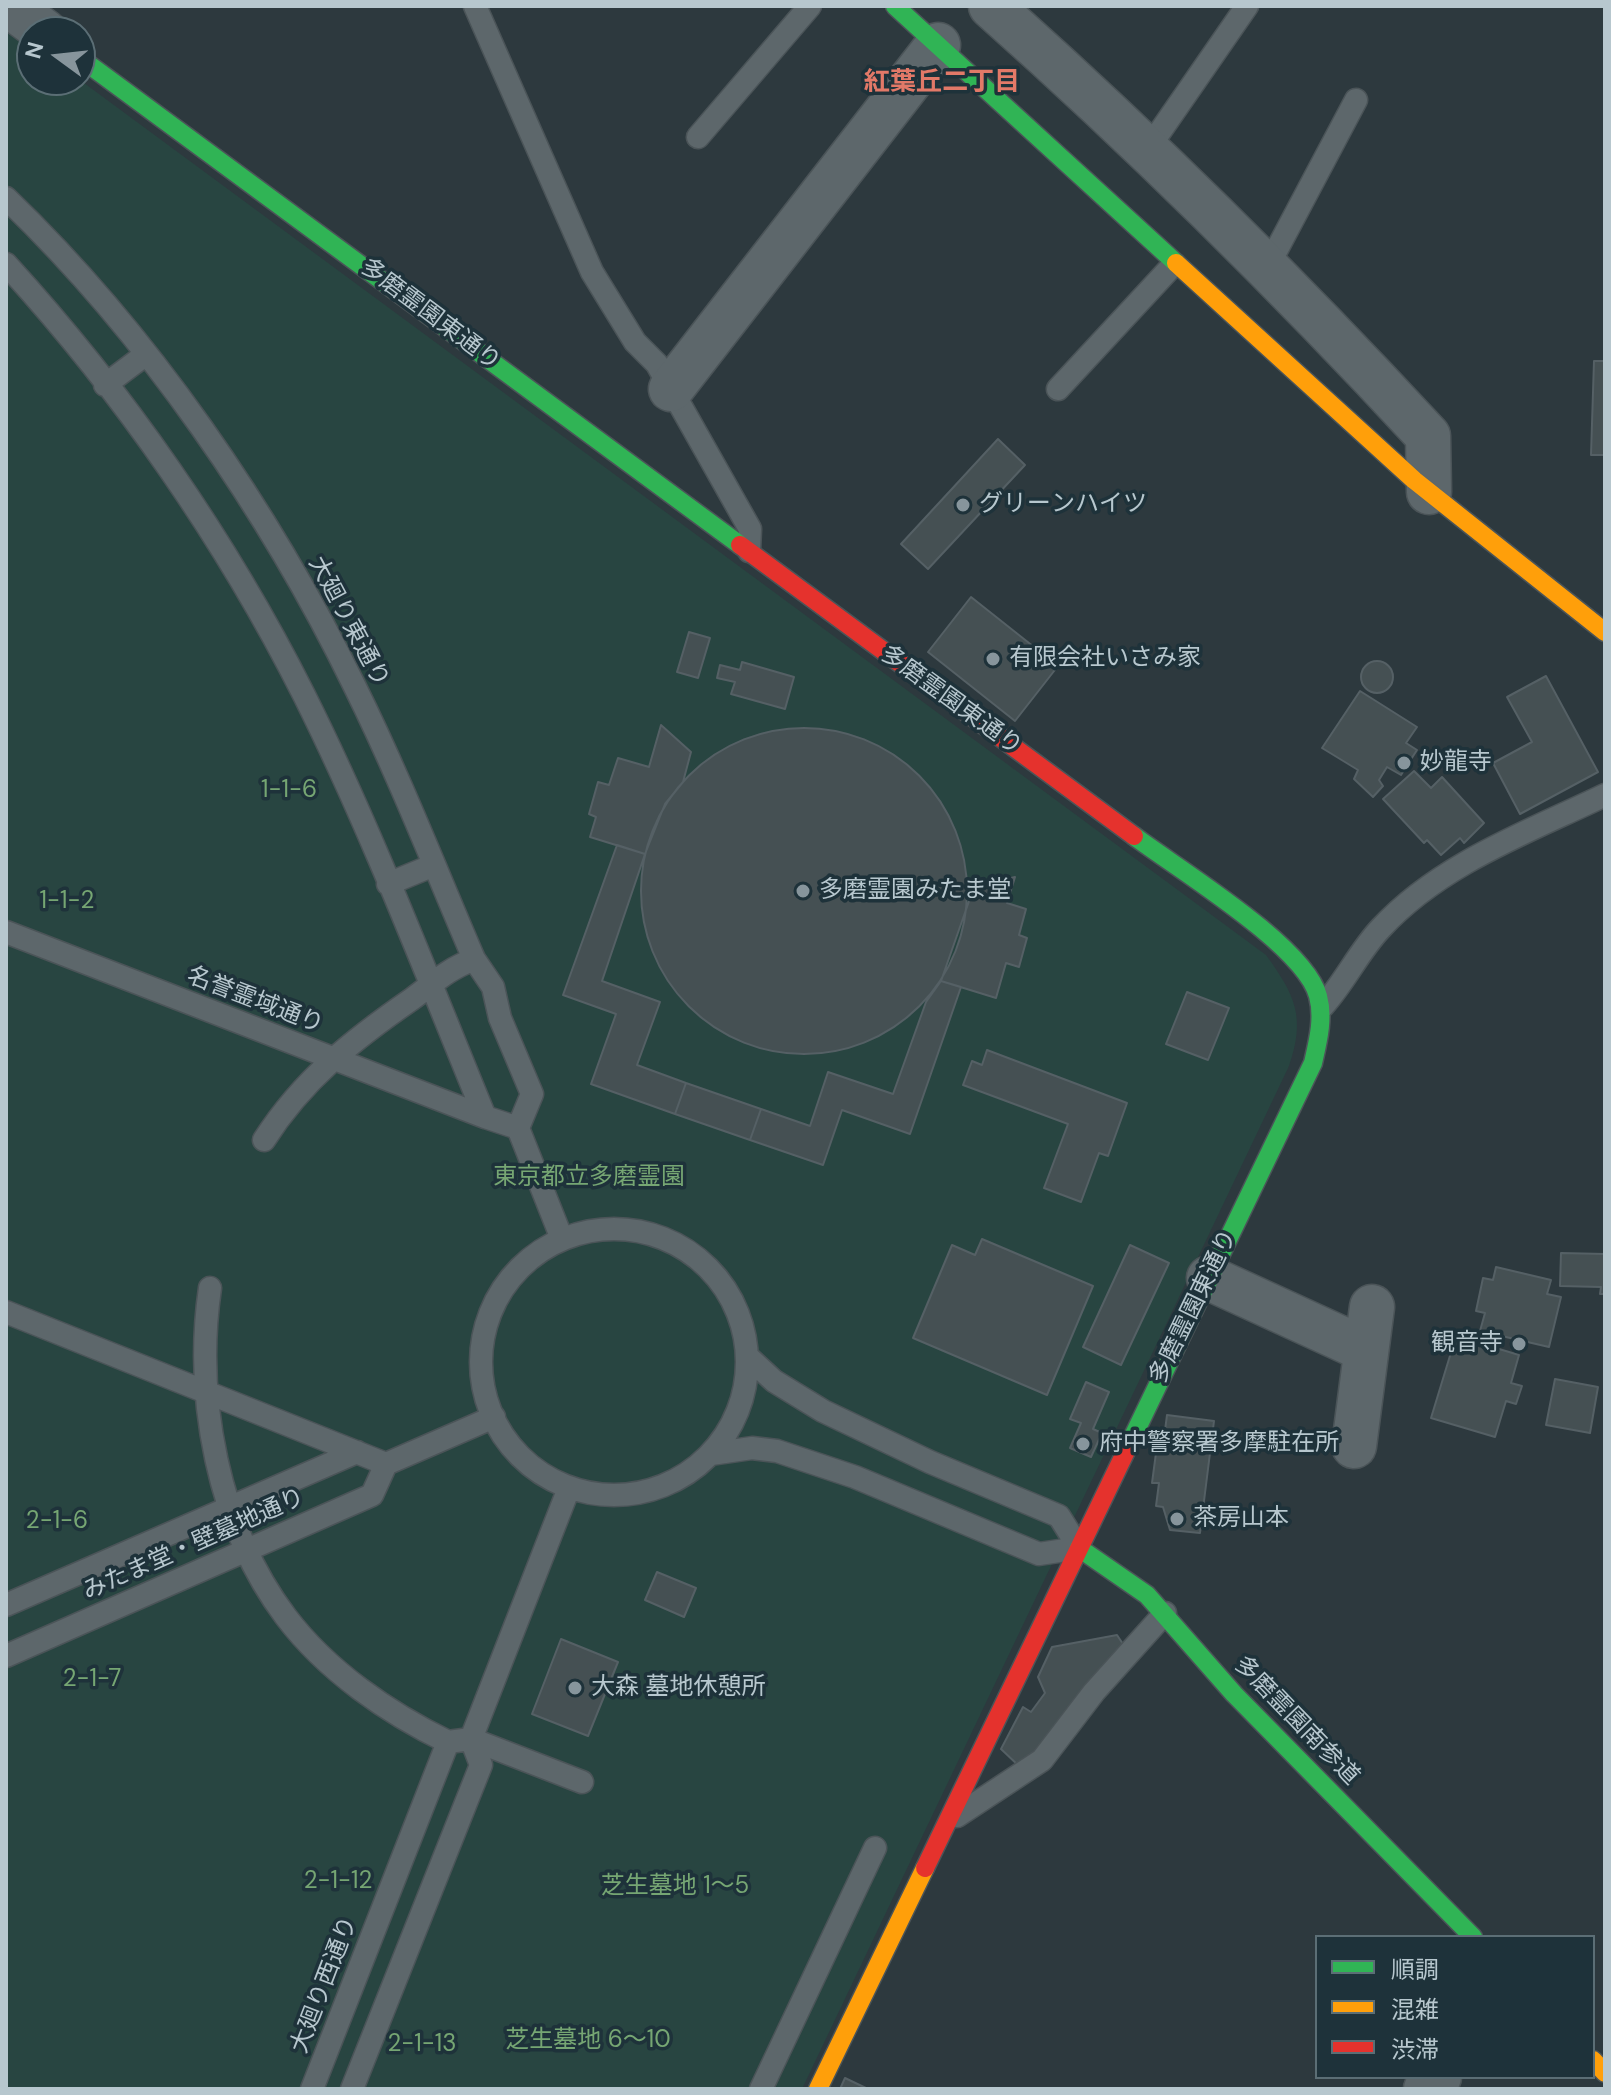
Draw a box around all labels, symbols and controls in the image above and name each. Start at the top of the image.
north arrow [16,16,96,96]
text: N [18,39,50,62]
district label: 紅葉丘二丁目 [864,67,1020,99]
street label: 多磨霊園東通り [354,253,506,377]
place label: グリーンハイツ [979,491,1147,519]
marker: グリーンハイツ [954,496,972,514]
street label: 大廻り東通り [301,552,395,692]
street label: 多磨霊園東通り [875,640,1027,762]
place label: 有限会社いさみ家 [1009,645,1201,673]
marker: 有限会社いさみ家 [984,650,1002,668]
place label: 妙龍寺 [1420,749,1492,777]
marker: 妙龍寺 [1395,754,1413,772]
park label: 1-1-6 [261,777,317,805]
place label: 多磨霊園みたま堂 [819,877,1011,905]
marker: 多磨霊園みたま堂 [794,882,812,900]
park label: 1-1-2 [40,888,94,916]
street label: 名誉霊域通り [183,962,327,1040]
park label: 東京都立多磨霊園 [493,1164,685,1192]
street label: 多磨霊園東通り [1144,1225,1244,1389]
place label: 観音寺 [1431,1330,1503,1358]
marker: 観音寺 [1510,1335,1528,1353]
place label: 府中警察署多摩駐在所 [1099,1430,1339,1458]
marker: 府中警察署多摩駐在所 [1074,1435,1092,1453]
street label: みたま堂・壁墓地通り [79,1483,309,1607]
place label: 茶房山本 [1193,1505,1289,1533]
park label: 2-1-6 [26,1508,88,1536]
marker: 茶房山本 [1168,1510,1186,1528]
street label: 多磨霊園南参道 [1227,1651,1365,1791]
park label: 2-1-7 [63,1666,121,1694]
place label: 大森 墓地休憩所 [591,1674,765,1702]
marker: 大森 墓地休憩所 [566,1679,584,1697]
park label: 2-1-12 [304,1868,372,1896]
park label: 芝生墓地 1～5 [601,1873,749,1901]
street label: 大廻り西通り [286,1913,364,2057]
legend [1315,1935,1595,2079]
text: 順調 [1391,1954,1439,1985]
text: 混雑 [1391,1994,1439,2025]
park label: 芝生墓地 6～10 [505,2027,671,2055]
park label: 2-1-13 [388,2031,456,2059]
text: 渋滞 [1391,2034,1439,2065]

